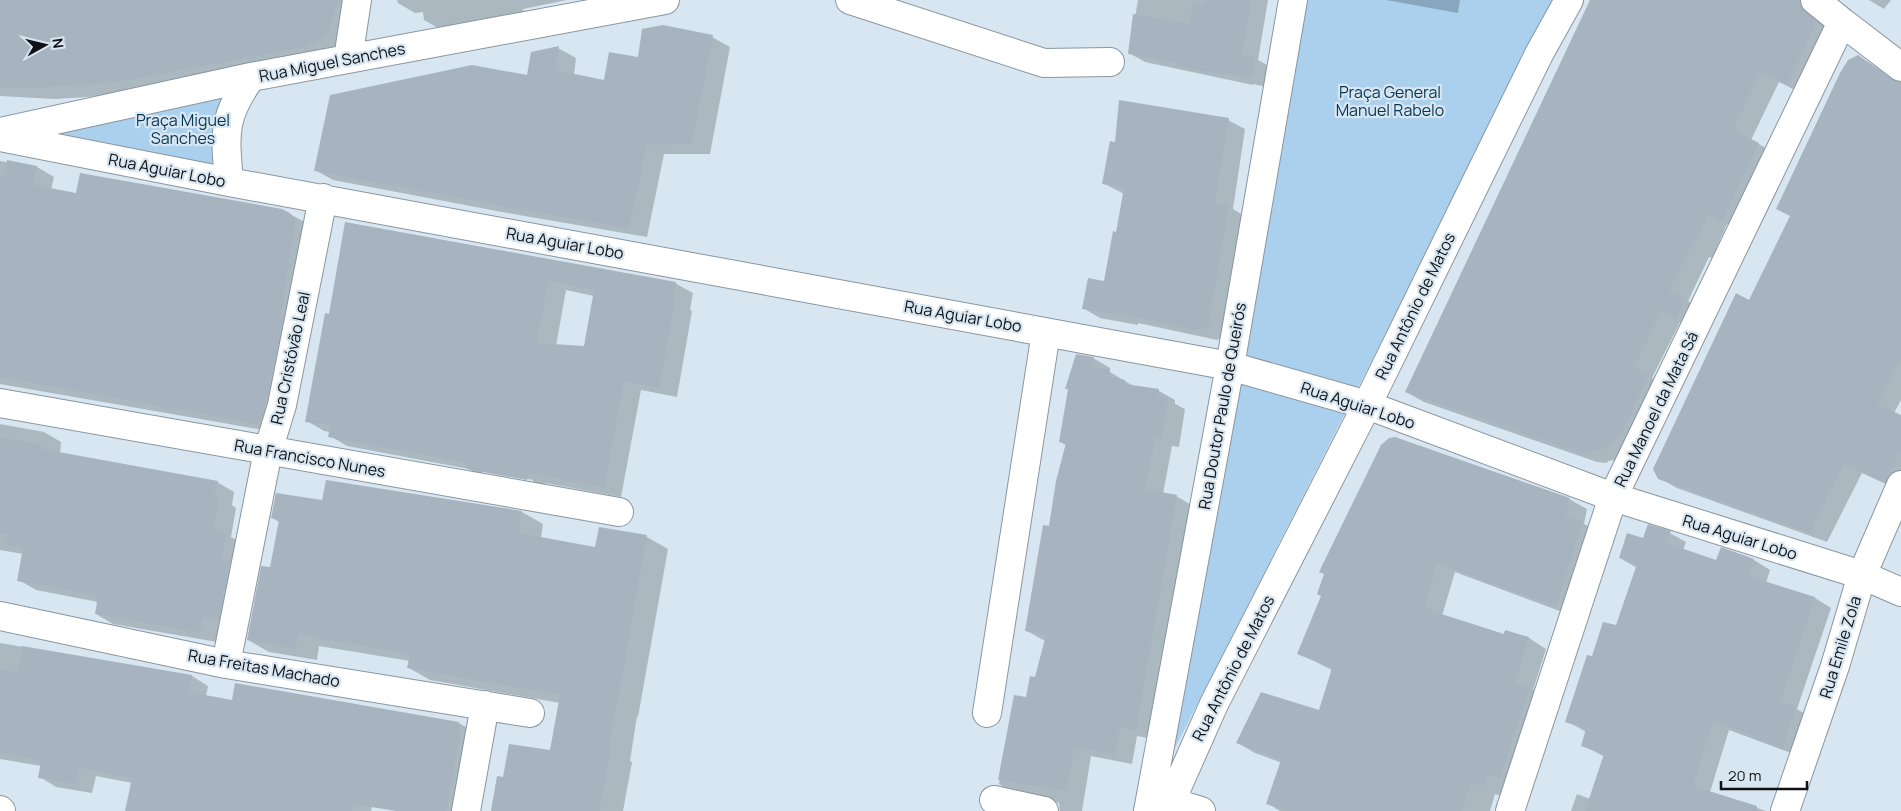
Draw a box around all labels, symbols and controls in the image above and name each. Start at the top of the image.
north arrow [20,20,70,70]
text: N [48,37,68,49]
street label: Rua Miguel Sanches [257,37,407,87]
park label: Praça General Manuel Rabelo [1336,81,1444,121]
park label: Praça Miguel Sanches [136,109,230,149]
street label: Rua Aguiar Lobo [107,148,227,192]
street label: Rua Aguiar Lobo [505,222,625,264]
street label: Rua Antônio de Matos [1370,229,1460,383]
street label: Rua Cristóvão Leal [265,289,315,427]
street label: Rua Aguiar Lobo [903,295,1023,337]
street label: Rua Doutor Paulo de Queirós [1193,301,1251,511]
street label: Rua Manoel da Mata Sá [1609,328,1703,490]
street label: Rua Aguiar Lobo [1298,376,1418,434]
street label: Rua Francisco Nunes [233,434,387,482]
street label: Rua Aguiar Lobo [1680,509,1800,565]
street label: Rua Antônio de Matos [1187,591,1279,745]
street label: Rua Emile Zola [1814,593,1866,701]
street label: Rua Freitas Machado [186,644,342,692]
scale bar [1721,758,1807,790]
text: 20 m [1728,765,1761,786]

